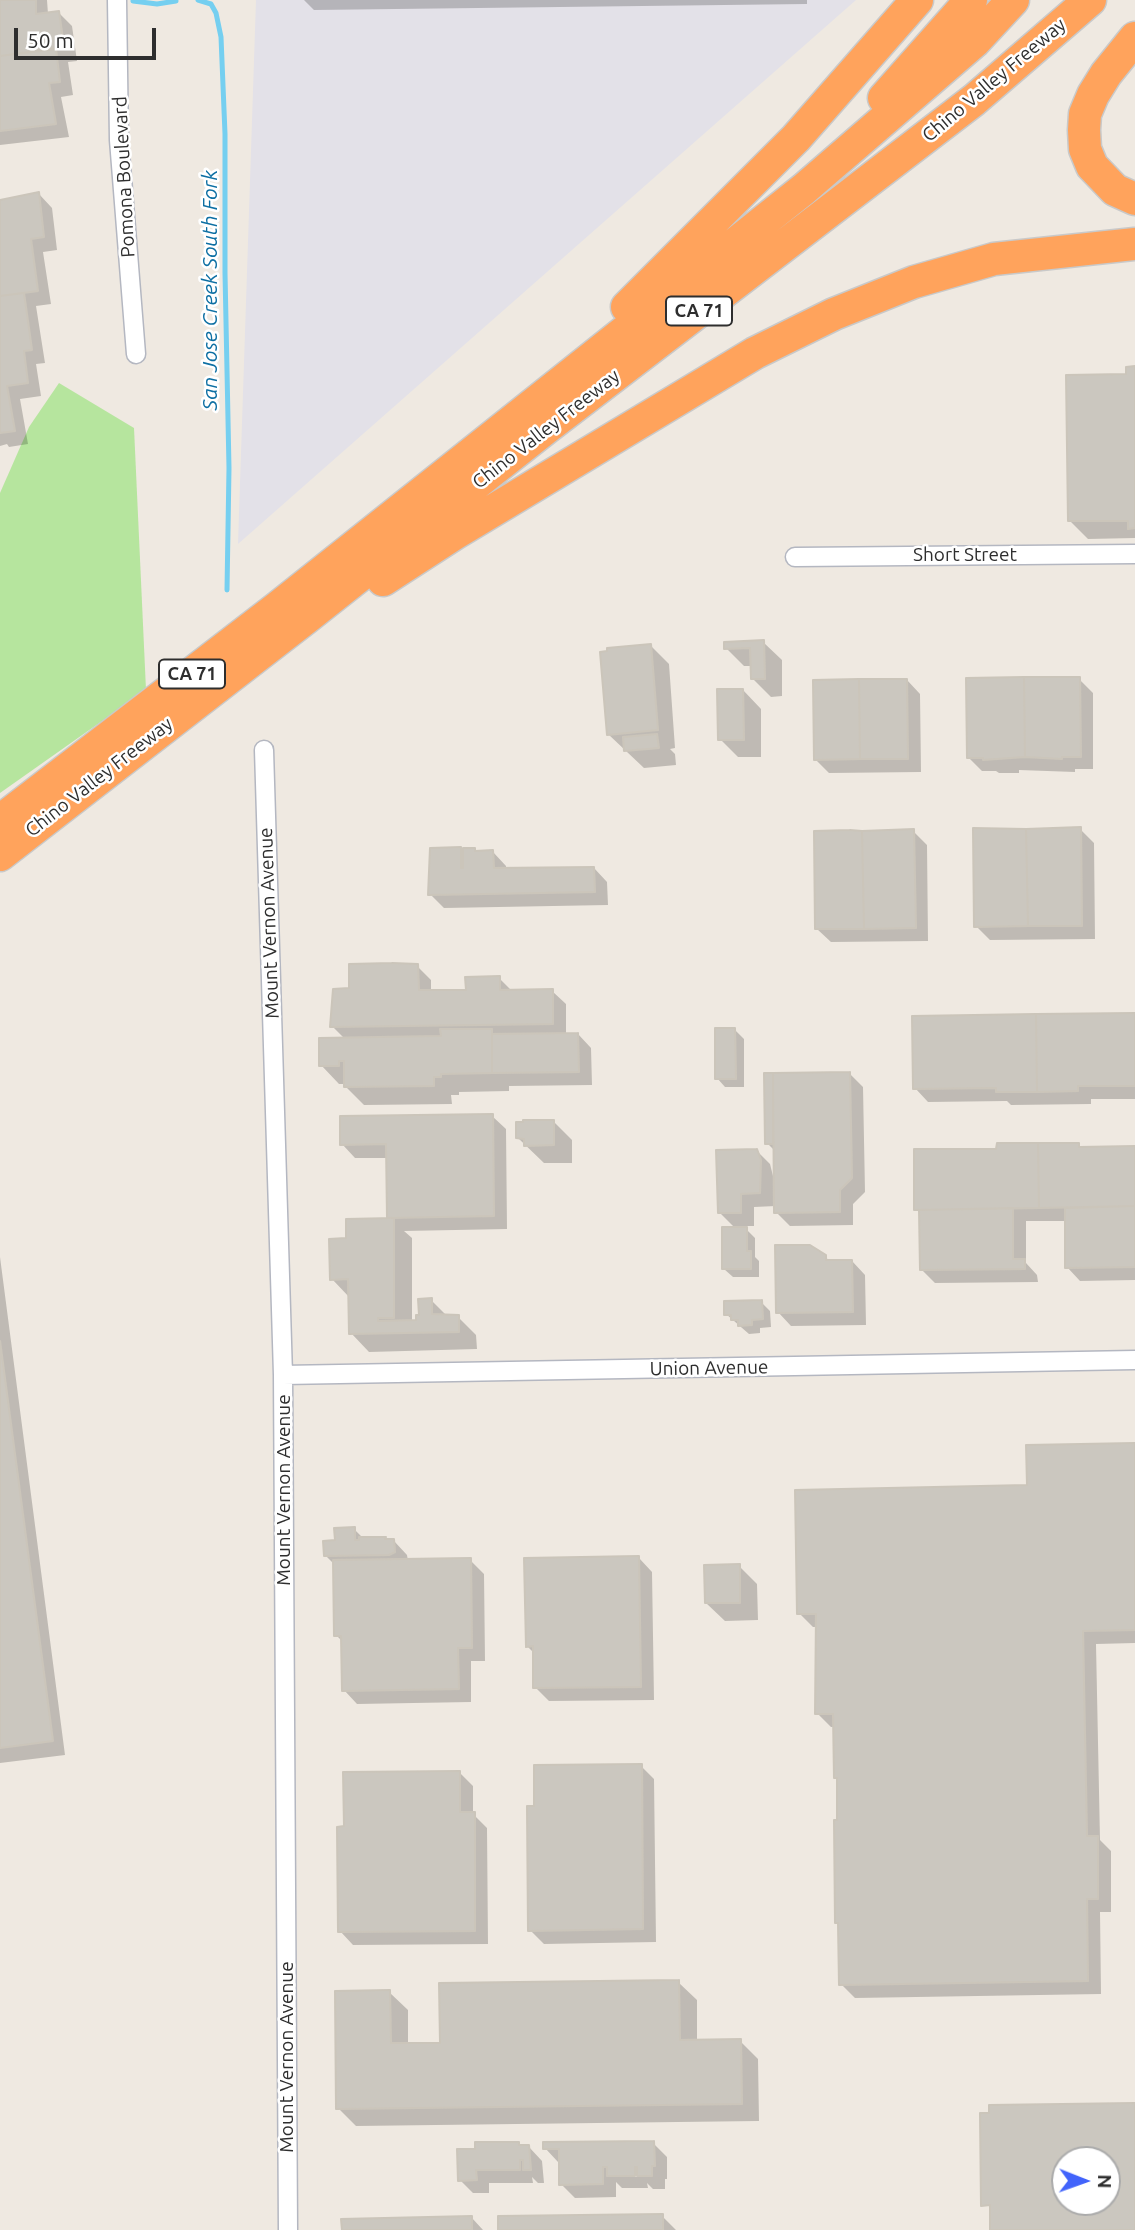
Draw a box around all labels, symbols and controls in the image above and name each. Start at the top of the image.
street label: Chino Valley Freeway [918,13,1070,147]
scale bar [18,14,159,58]
text: 50 m [27,28,74,52]
street label: Pomona Boulevard [108,96,140,258]
water label: San Jose Creek South Fork [197,170,223,410]
road number: CA 71 [666,296,732,326]
street label: Chino Valley Freeway [468,365,624,493]
street label: Short Street [913,544,1017,566]
road number: CA 71 [159,660,225,688]
street label: Chino Valley Freeway [21,713,177,841]
street label: Mount Vernon Avenue [254,827,284,1019]
street label: Union Avenue [649,1356,769,1380]
street label: Mount Vernon Avenue [273,1394,295,1586]
street label: Mount Vernon Avenue [276,1961,298,2153]
north arrow [1051,2146,1121,2216]
text: N [1094,2174,1116,2189]

